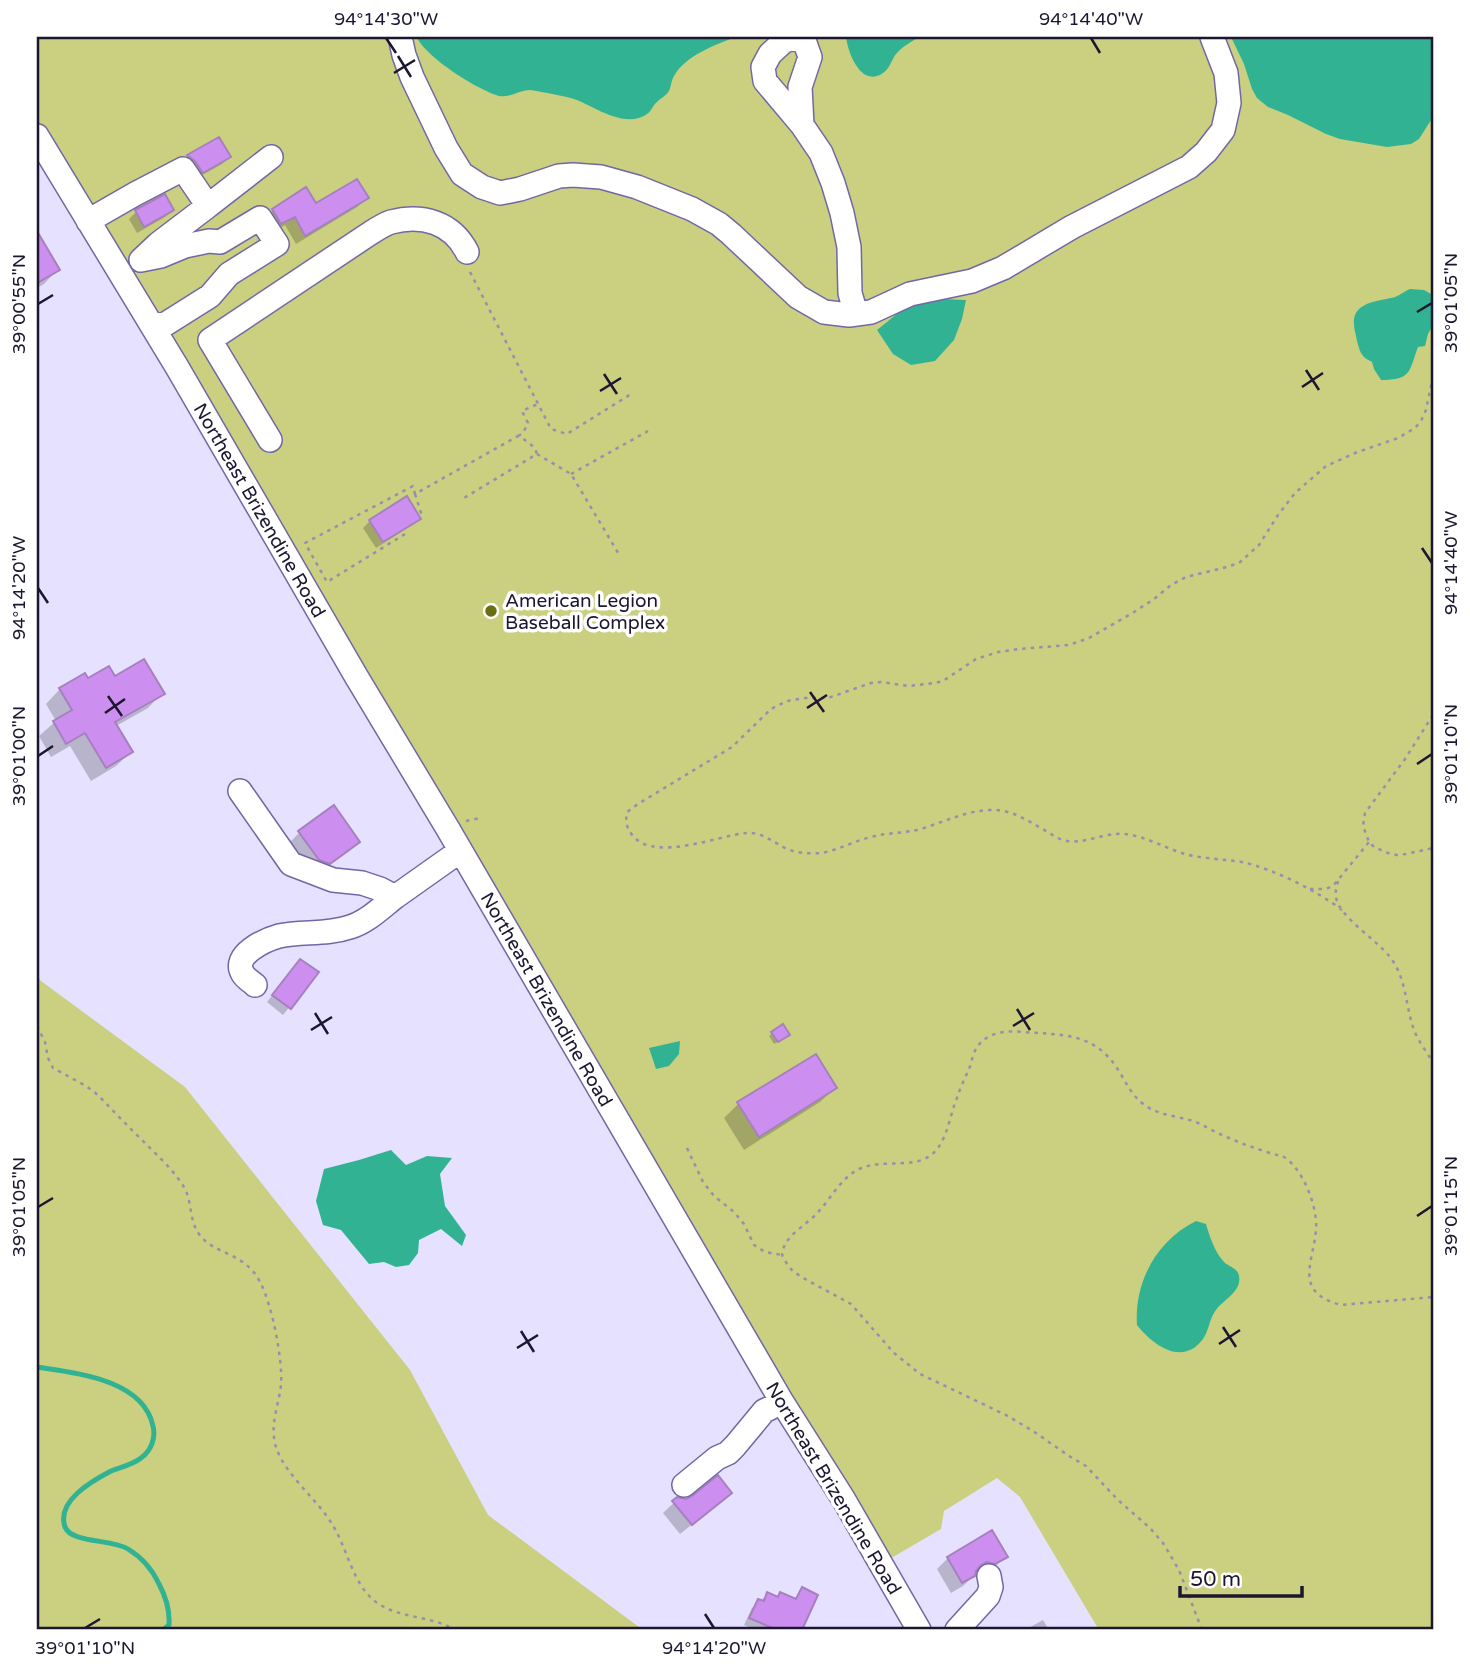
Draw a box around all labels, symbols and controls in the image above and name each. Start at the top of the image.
text: 94°14'30"W [334,8,438,30]
text: 94°14'40"W [1039,8,1143,30]
text: 39°01'05"N [1440,253,1462,353]
text: 39°00'55"N [8,254,30,354]
street label: Northeast Brizendine Road [189,399,330,622]
text: 94°14'40"W [1440,511,1462,615]
text: 94°14'20"W [8,536,30,640]
place label: American Legion Baseball Complex [505,590,665,634]
marker: American Legion Baseball Complex [483,603,499,619]
text: 39°01'10"N [1440,704,1462,804]
text: 39°01'00"N [8,706,30,806]
street label: Northeast Brizendine Road [476,888,617,1111]
text: 39°01'15"N [1440,1156,1462,1256]
text: 39°01'05"N [8,1157,30,1257]
street label: Northeast Brizendine Road [761,1378,905,1599]
scale bar [1180,1555,1302,1599]
text: 50 m [1190,1567,1241,1592]
text: 39°01'10"N [35,1637,135,1659]
text: 94°14'20"W [662,1637,766,1659]

